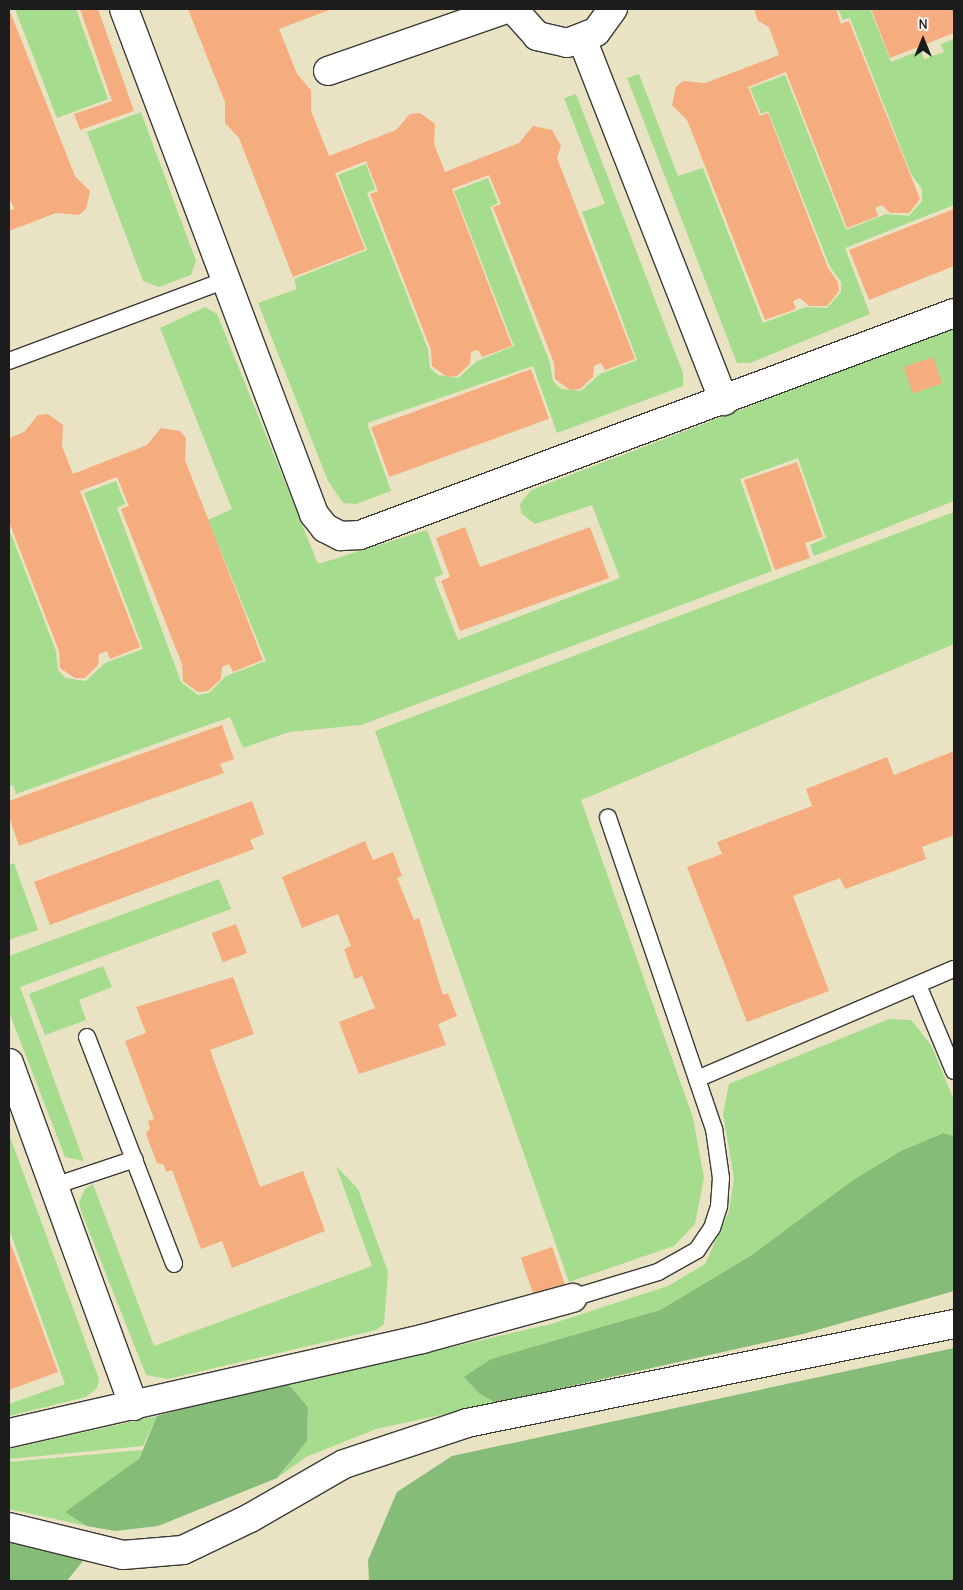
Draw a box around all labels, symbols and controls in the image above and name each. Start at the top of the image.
north arrow [898,15,948,65]
text: N [918,16,928,33]

